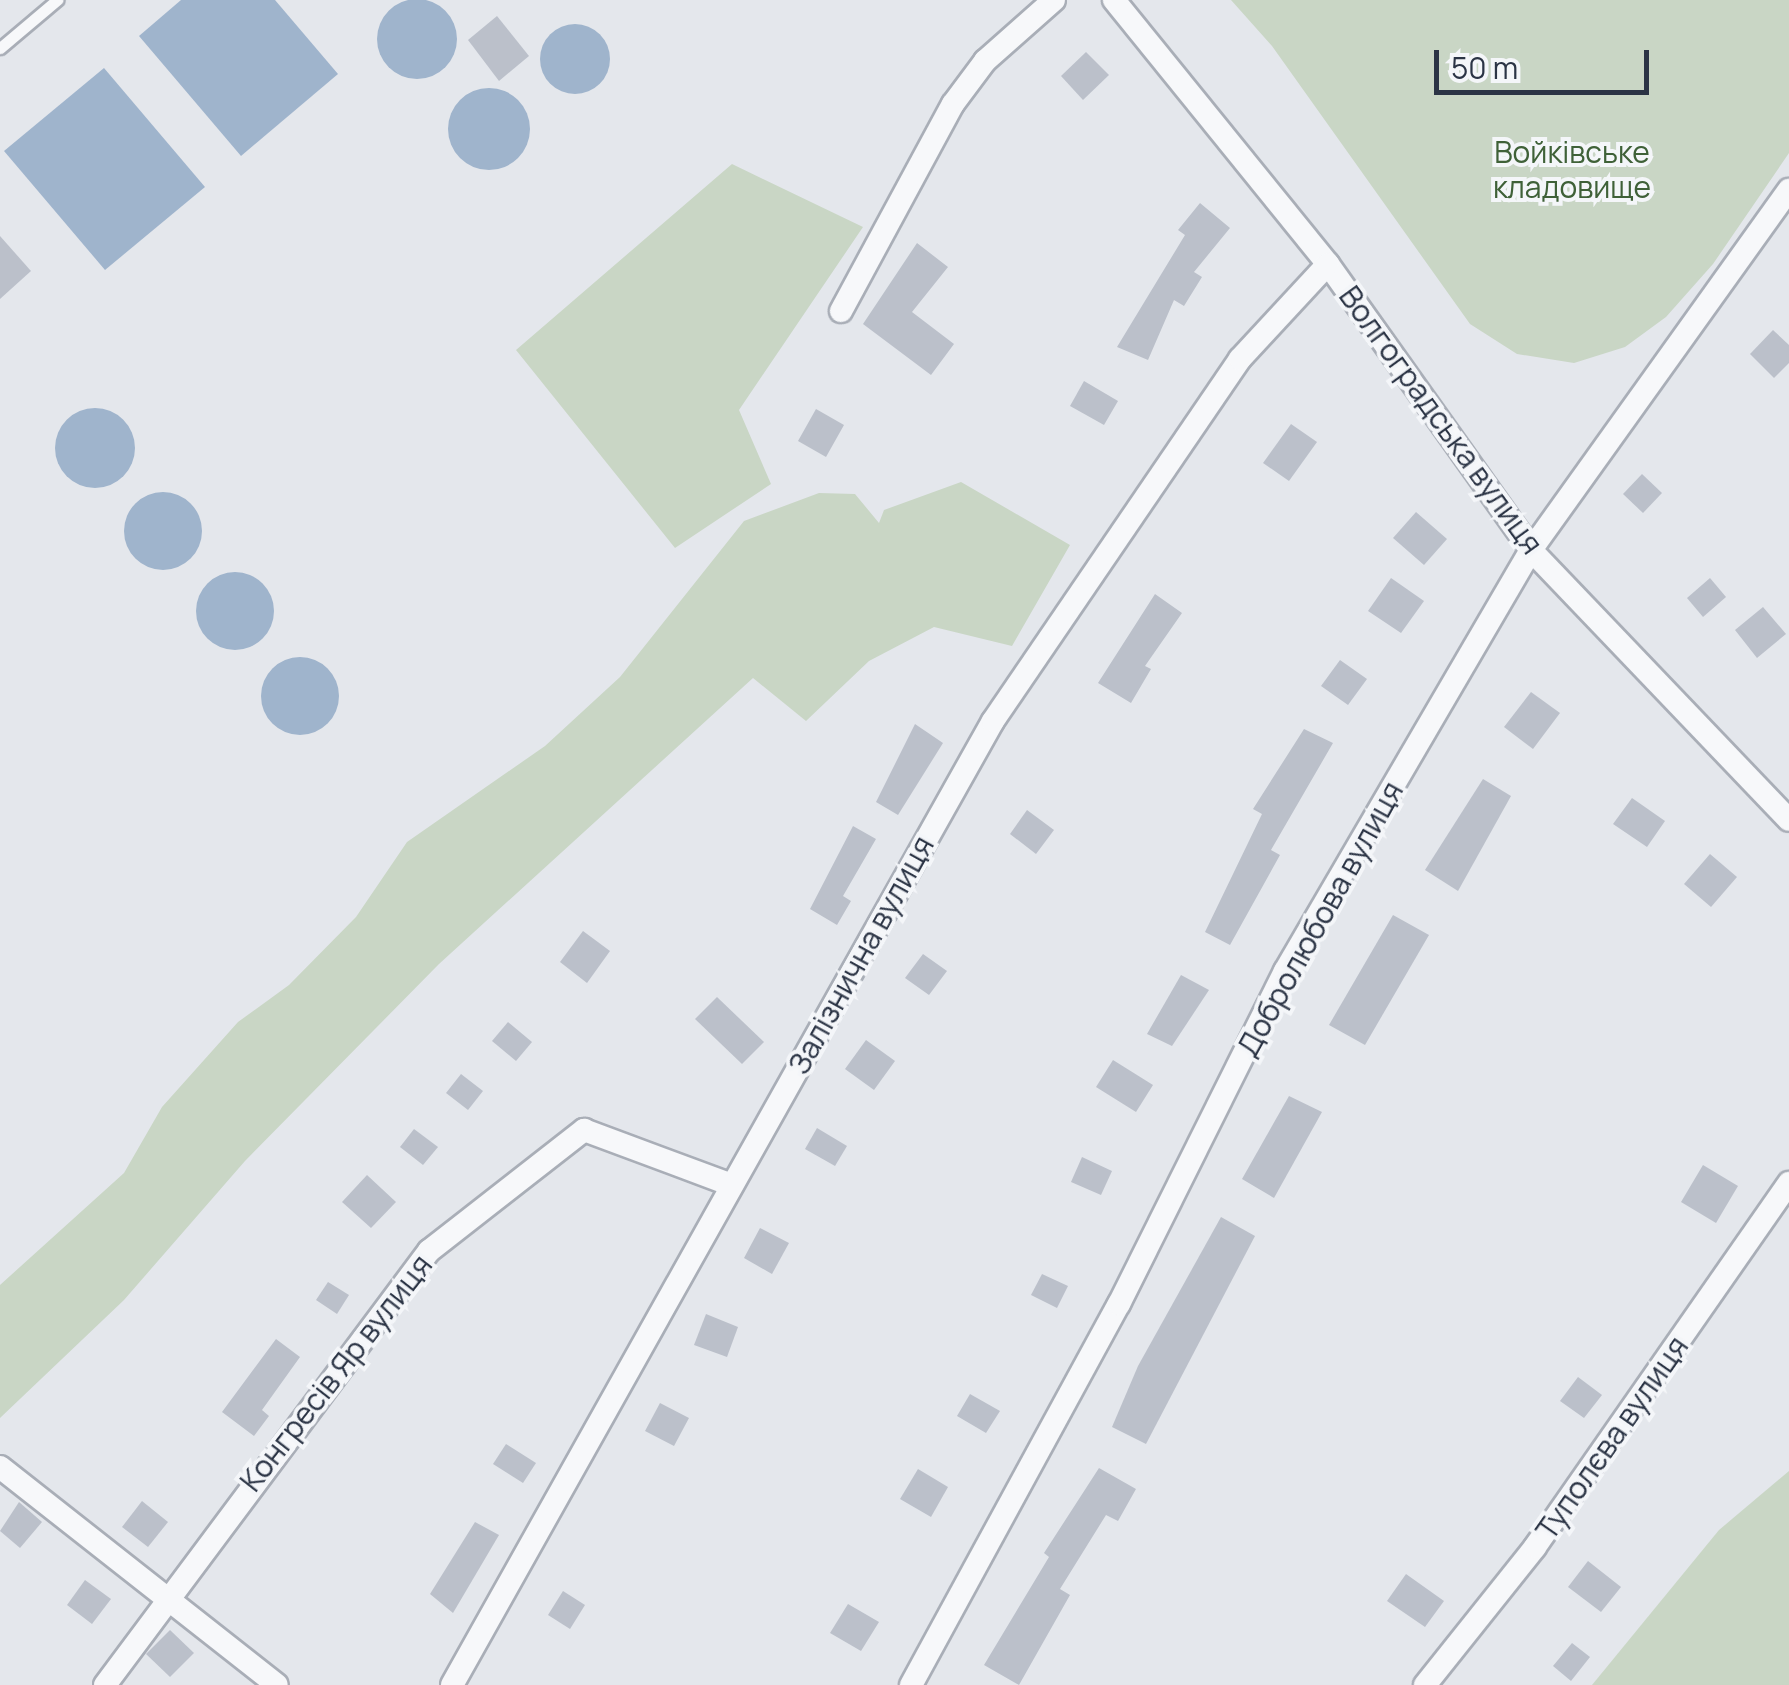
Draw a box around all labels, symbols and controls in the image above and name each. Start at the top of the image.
scale bar [1439,30,1654,92]
text: 50 m [1451,47,1518,88]
park label: Войківське кладовище [1493,134,1651,204]
street label: Волгоградська вулиця [1332,279,1550,561]
street label: Добролюбова вулиця [1229,775,1411,1063]
street label: Залізнична вулиця [781,830,941,1080]
street label: Конгресів Яр вулиця [233,1248,439,1498]
street label: Туполєва вулиця [1528,1329,1696,1547]

